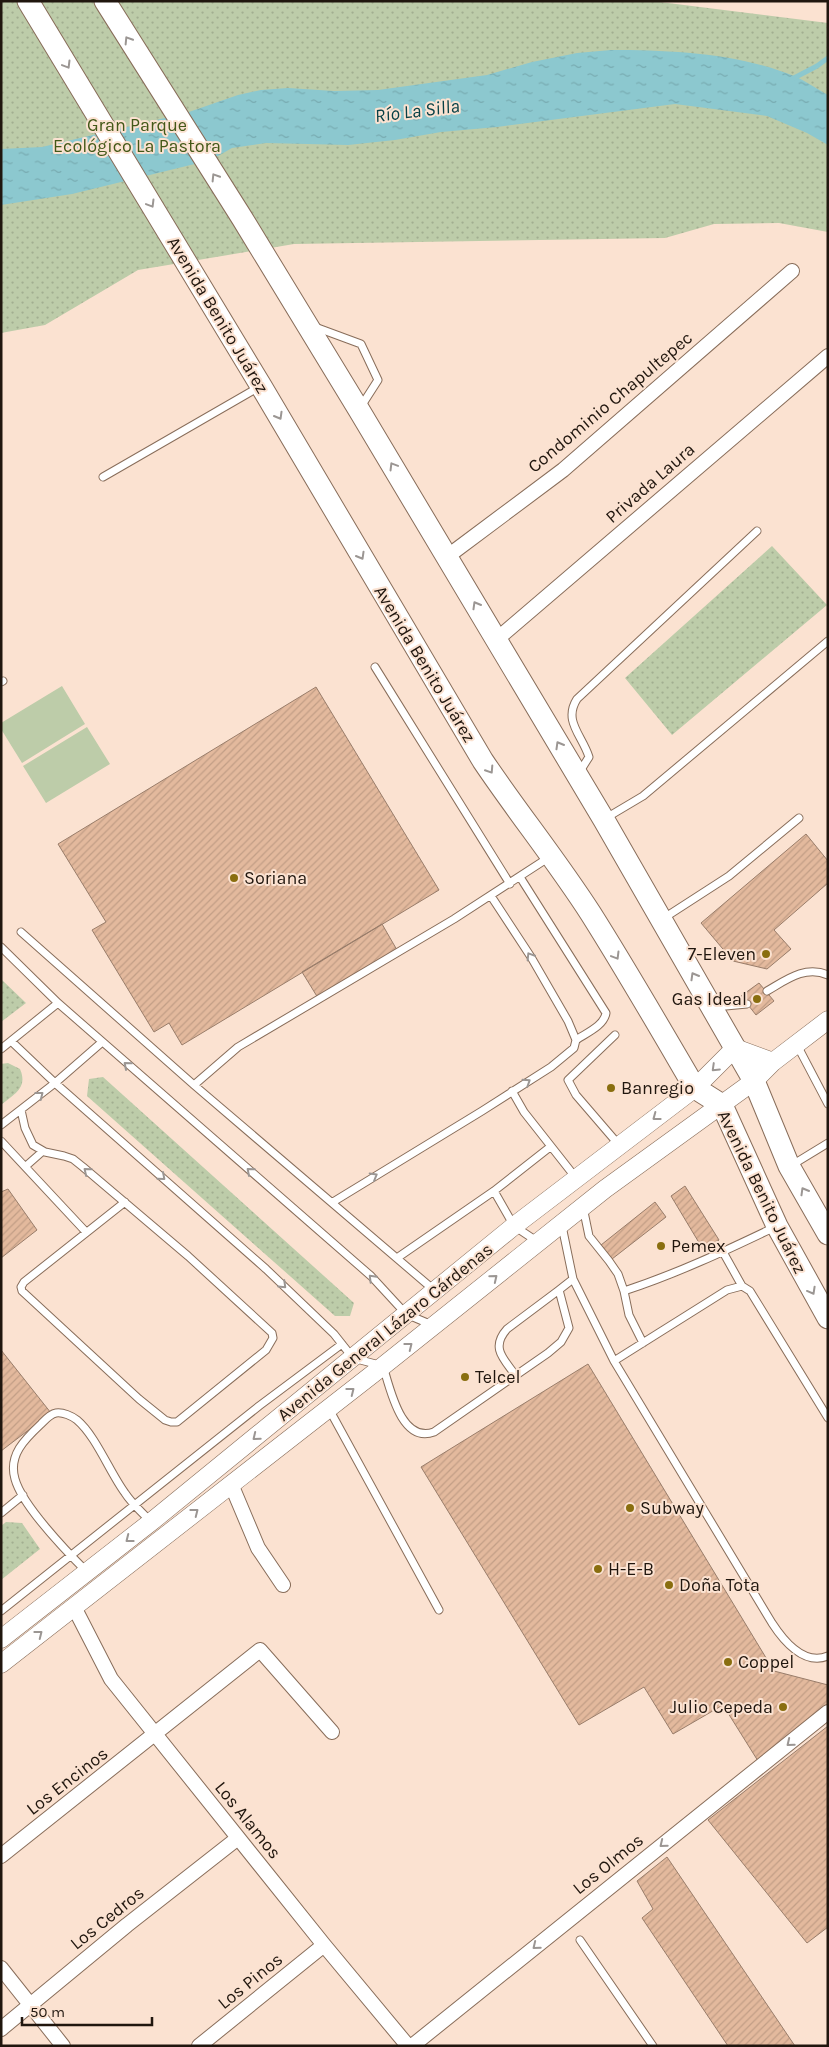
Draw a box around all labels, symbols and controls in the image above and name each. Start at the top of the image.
one-way arrow [125,36,135,45]
one-way arrow [61,60,71,69]
water label: Río La Silla [373,95,461,127]
park label: Gran Parque Ecológico La Pastora [53,114,221,157]
one-way arrow [212,173,222,182]
one-way arrow [145,199,155,208]
street label: Avenida Benito Juárez [162,233,274,397]
street label: Condominio Chapultepec [523,327,697,477]
one-way arrow [273,410,283,419]
street label: Privada Laura [601,438,699,528]
one-way arrow [389,462,399,471]
one-way arrow [355,550,365,559]
street label: Avenida Benito Juárez [369,582,481,746]
one-way arrow [473,601,483,610]
one-way arrow [556,741,566,750]
one-way arrow [483,765,493,774]
place label: Soriana [244,867,307,889]
marker: Soriana [228,872,240,884]
place label: 7-Eleven [688,943,756,965]
marker: 7-Eleven [760,948,772,960]
one-way arrow [609,950,619,959]
one-way arrow [526,952,536,961]
one-way arrow [690,972,700,981]
place label: Gas Ideal [672,988,747,1010]
marker: Gas Ideal [751,993,763,1005]
one-way arrow [124,1062,133,1071]
one-way arrow [712,1062,721,1071]
place label: Banregio [621,1077,694,1099]
one-way arrow [521,1079,531,1088]
marker: Banregio [605,1082,617,1094]
one-way arrow [34,1092,43,1101]
street label: Avenida Benito Juárez [713,1107,811,1277]
one-way arrow [652,1111,662,1120]
one-way arrow [84,1168,93,1176]
one-way arrow [247,1168,256,1177]
one-way arrow [157,1171,166,1180]
one-way arrow [369,1173,378,1183]
one-way arrow [800,1188,810,1197]
place label: Pemex [671,1235,726,1257]
street label: Avenida General Lázaro Cárdenas [273,1238,497,1426]
marker: Pemex [655,1240,667,1252]
one-way arrow [369,1275,378,1284]
one-way arrow [488,1275,497,1283]
one-way arrow [278,1279,287,1288]
one-way arrow [806,1285,816,1294]
one-way arrow [403,1343,413,1352]
place label: Telcel [475,1366,521,1388]
marker: Telcel [459,1371,471,1383]
one-way arrow [345,1388,355,1397]
one-way arrow [253,1431,262,1439]
place label: Subway [640,1497,704,1519]
marker: Subway [624,1502,636,1514]
one-way arrow [189,1510,198,1518]
one-way arrow [126,1533,135,1541]
place label: H-E-B [608,1558,654,1580]
marker: H-E-B [592,1563,604,1575]
place label: Doña Tota [679,1574,760,1596]
marker: Doña Tota [663,1579,675,1591]
one-way arrow [34,1630,43,1639]
place label: Coppel [738,1651,794,1673]
marker: Coppel [722,1656,734,1668]
place label: Julio Cepeda [670,1696,773,1718]
marker: Julio Cepeda [777,1701,789,1713]
one-way arrow [786,1737,795,1746]
street label: Los Encinos [22,1742,112,1820]
street label: Los Alamos [210,1777,286,1863]
street label: Los Olmos [568,1829,648,1899]
one-way arrow [659,1839,668,1848]
street label: Los Cedros [66,1882,148,1954]
one-way arrow [532,1940,542,1949]
street label: Los Pinos [213,1948,287,2014]
scale bar [22,1994,152,2026]
text: 50 m [30,2003,65,2021]

